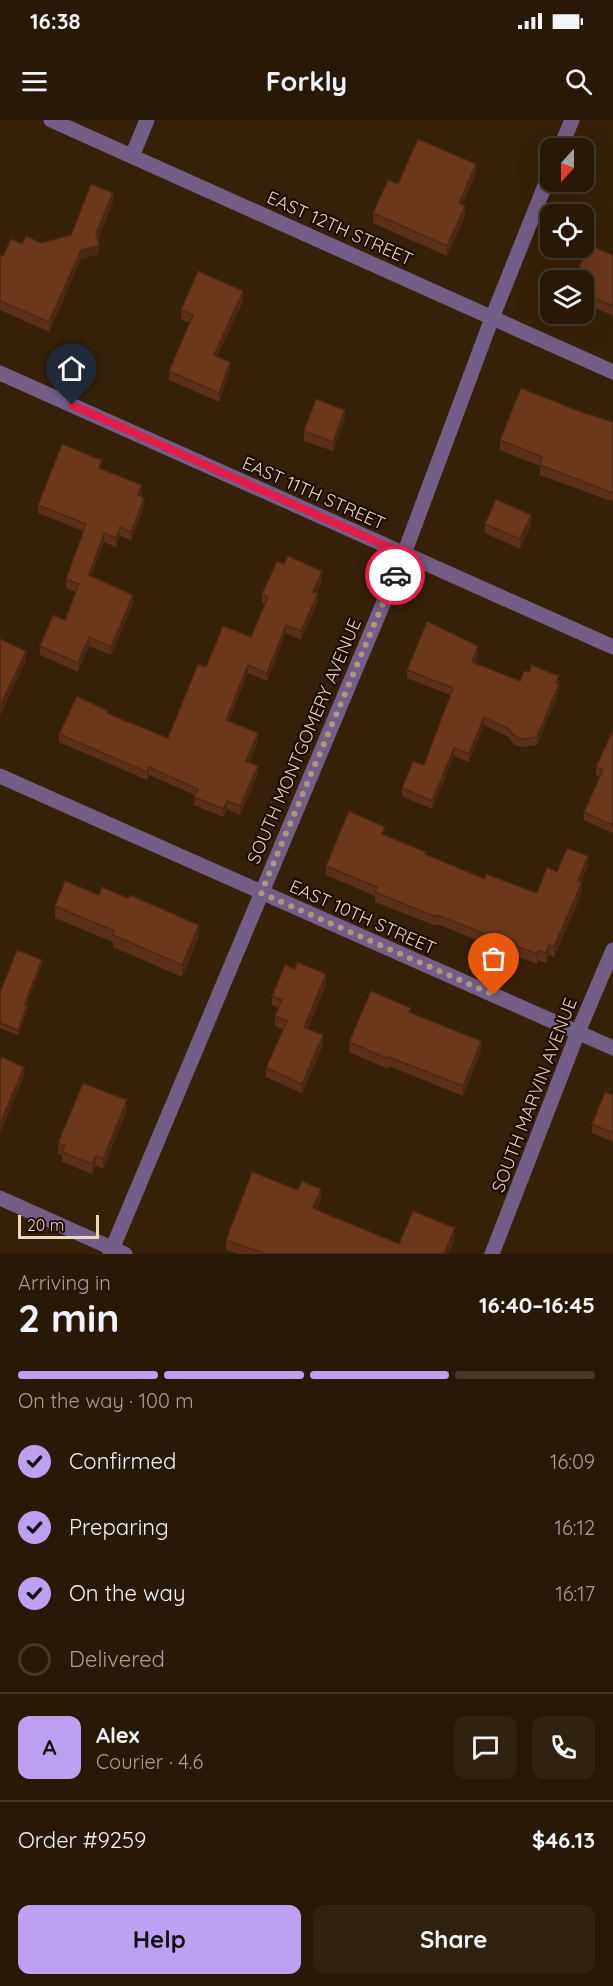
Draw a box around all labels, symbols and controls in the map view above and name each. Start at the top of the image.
text: 16:38 [30,7,81,35]
text: Forkly [266,64,347,98]
icon: menu [18,65,51,98]
icon: search [562,65,595,98]
north arrow [540,138,594,192]
map controls [540,138,594,324]
street label: EAST 12TH STREET [263,185,417,271]
button: locate [540,204,594,258]
button: layers [540,270,594,324]
pin [46,343,97,405]
icon: home [55,352,88,385]
street label: EAST 11TH STREET [239,451,389,535]
courier [365,545,425,605]
icon: car [379,559,412,592]
street label: SOUTH MONTGOMERY AVENUE [242,615,366,867]
street label: EAST 10TH STREET [286,874,440,960]
pin [468,933,519,995]
icon: bag [477,942,510,975]
street label: SOUTH MARVIN AVENUE [486,994,582,1196]
scale bar [18,1212,99,1240]
text: 20 m [27,1215,64,1235]
text: Arriving in [18,1270,111,1295]
text: 16:40–16:45 [479,1291,595,1319]
text: 2 min [18,1293,120,1342]
text: On the way · 100 m [18,1388,194,1413]
icon: check [18,1445,51,1478]
text: Confirmed [69,1447,176,1475]
text: 16:09 [550,1449,595,1474]
icon: check [18,1511,51,1544]
text: Preparing [69,1513,169,1541]
text: 16:12 [555,1515,595,1540]
icon: check [18,1577,51,1610]
text: On the way [69,1579,185,1607]
text: 16:17 [555,1581,595,1606]
text: Delivered [69,1645,165,1673]
button: chat [454,1716,517,1779]
button: phone [532,1716,595,1779]
text: Alex [96,1721,139,1749]
text: A [42,1733,57,1761]
text: Courier · 4.6 [96,1749,203,1774]
text: Order #9259 [18,1826,146,1854]
text: $46.13 [532,1826,595,1854]
button: Help [18,1905,301,1974]
button: Share [313,1905,595,1974]

